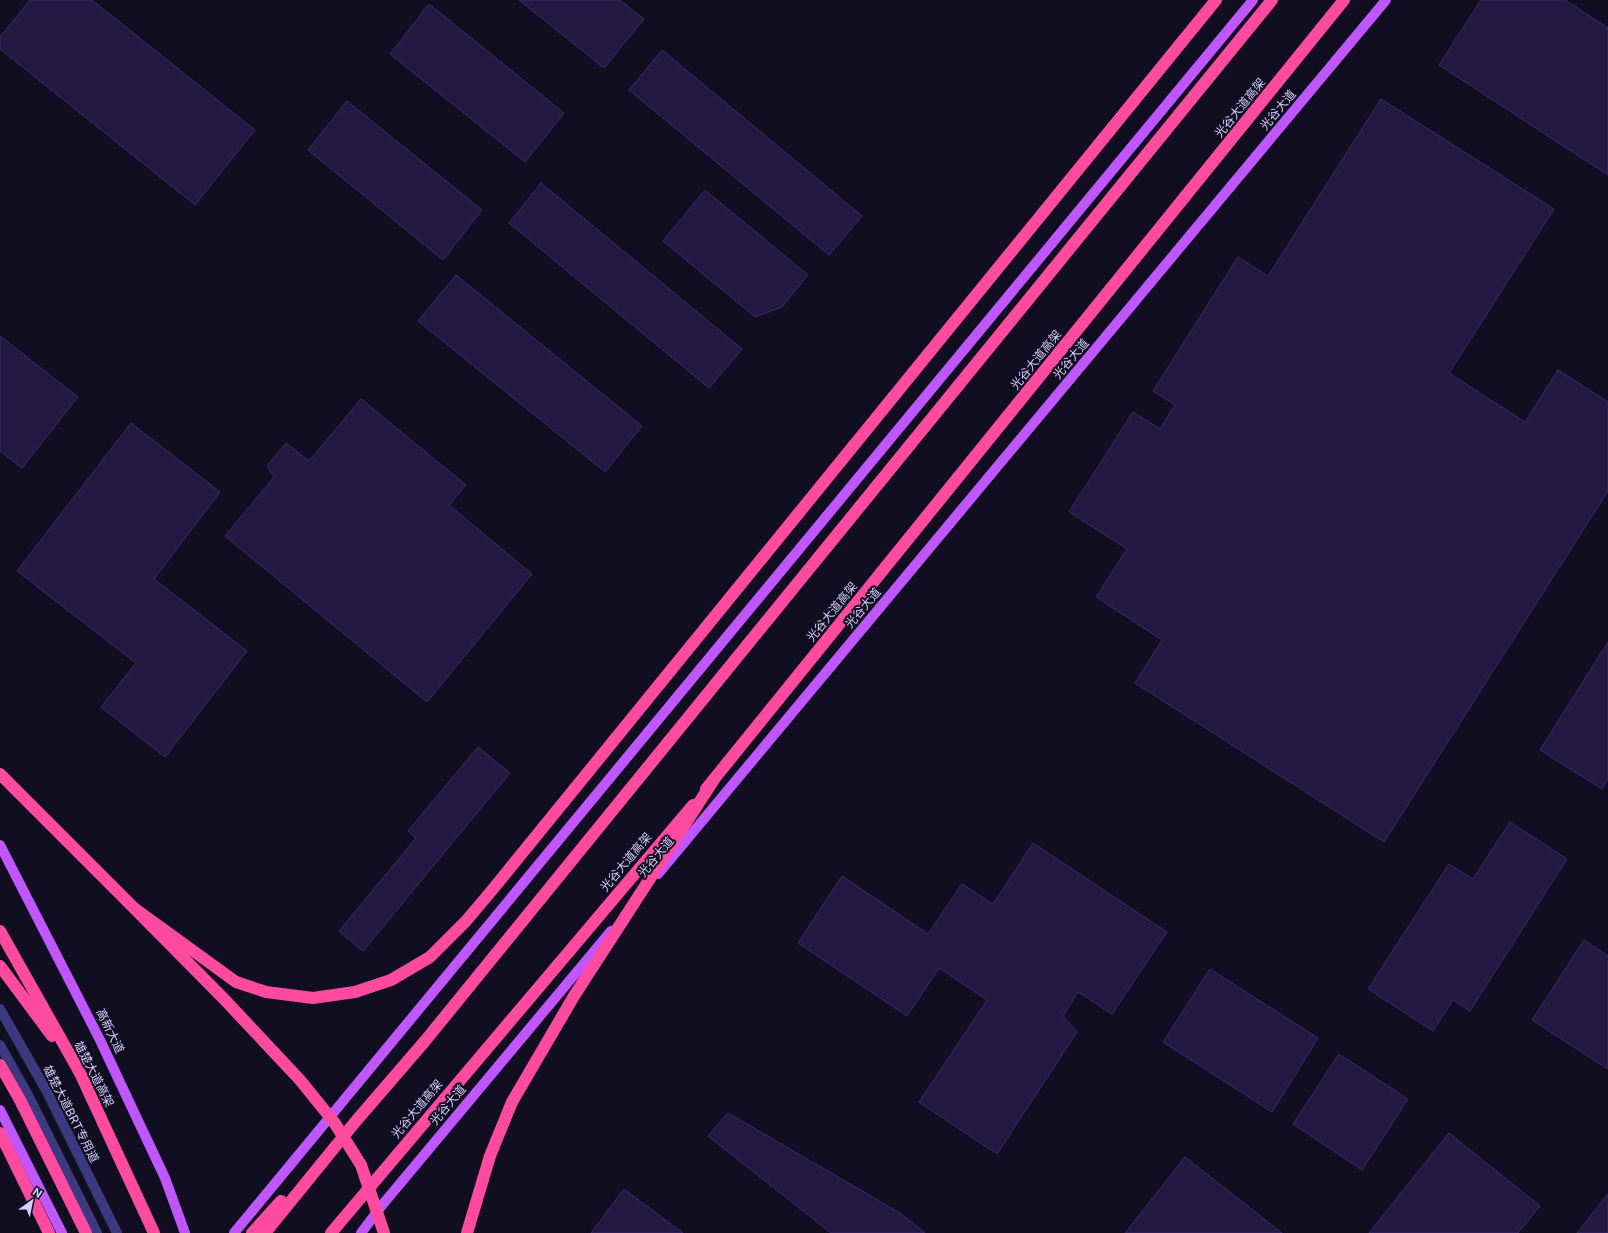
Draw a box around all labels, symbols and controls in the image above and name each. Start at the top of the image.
street label: 光谷大道高架 [1211,75,1268,140]
street label: 光谷大道 [1256,86,1299,133]
street label: 光谷大道高架 [1007,327,1064,392]
street label: 光谷大道 [1049,335,1092,382]
street label: 光谷大道高架 [803,579,860,644]
street label: 光谷大道 [841,584,884,631]
street label: 光谷大道高架 [597,829,655,894]
street label: 光谷大道 [634,833,677,880]
street label: 高新大道 [93,1006,128,1056]
street label: 雄楚大道高架 [71,1038,117,1109]
street label: 雄楚大道BRT专用道 [40,1063,102,1165]
street label: 光谷大道高架 [388,1076,446,1141]
street label: 光谷大道 [426,1081,469,1128]
north arrow [12,1181,52,1221]
text: N [30,1184,45,1201]

